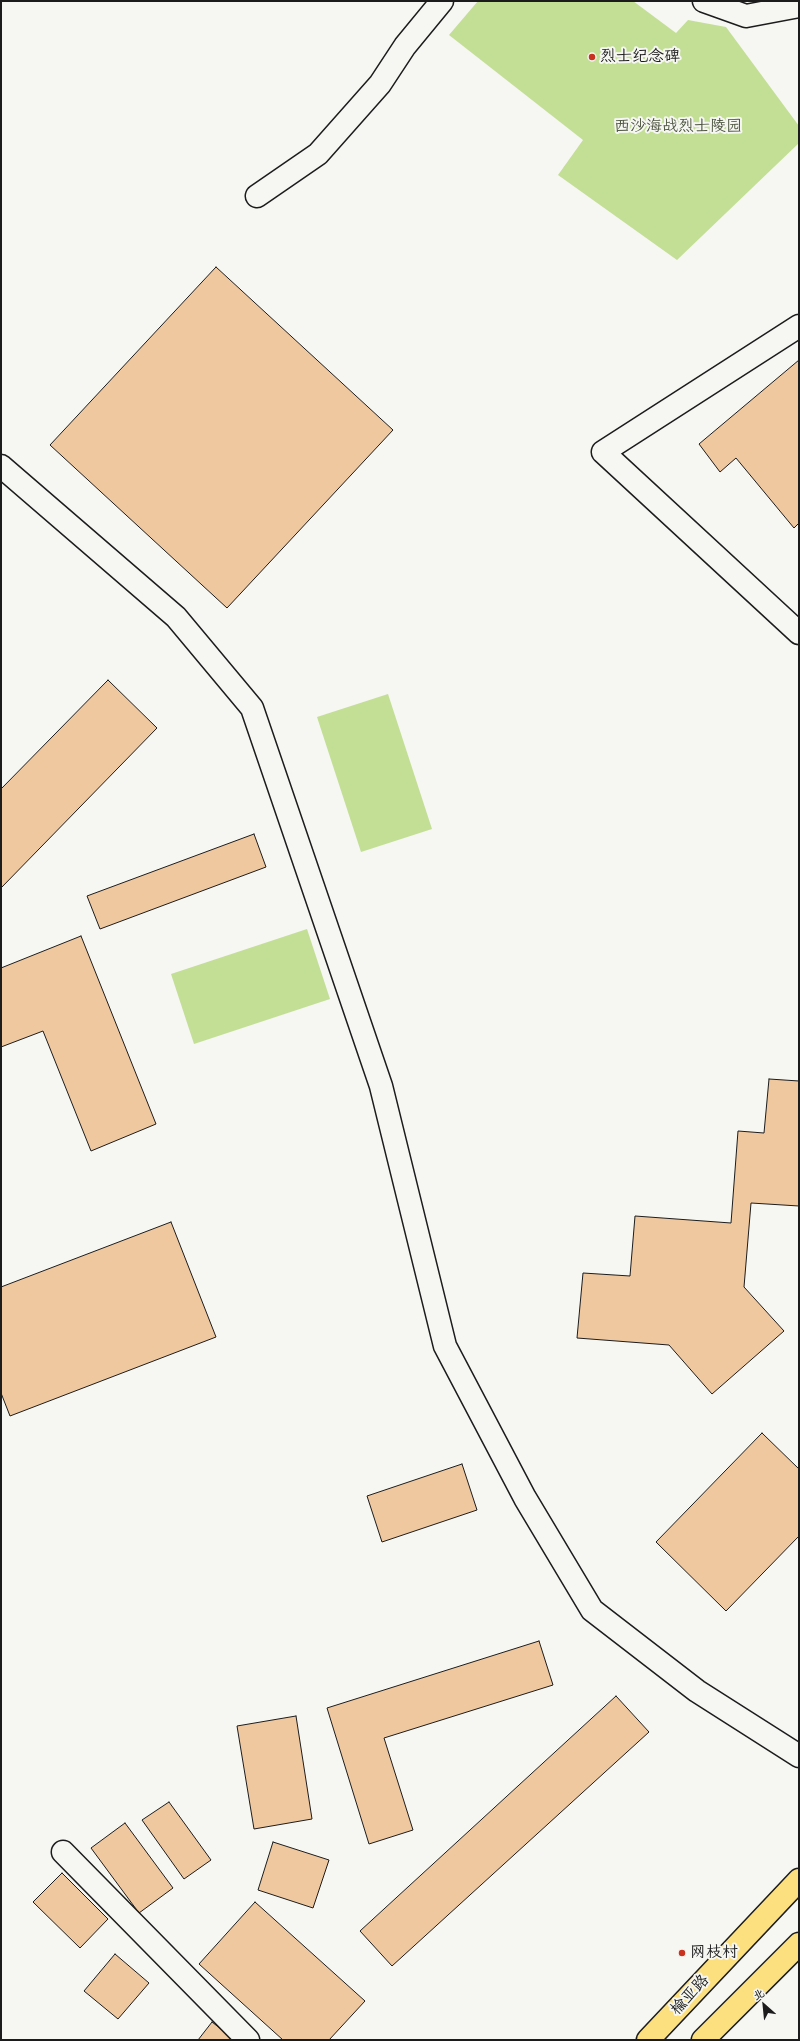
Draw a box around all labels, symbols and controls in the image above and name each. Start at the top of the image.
place label: 烈士纪念碑 [600,47,680,67]
marker: 烈士纪念碑 [587,52,597,62]
park label: 西沙海战烈士陵园 [614,117,742,137]
place label: 网枝村 [690,1943,738,1963]
marker: 网枝村 [677,1948,687,1958]
street label: 榆亚路 [667,1971,713,2019]
north arrow [744,1985,784,2025]
text: 北 [750,1986,767,2003]

